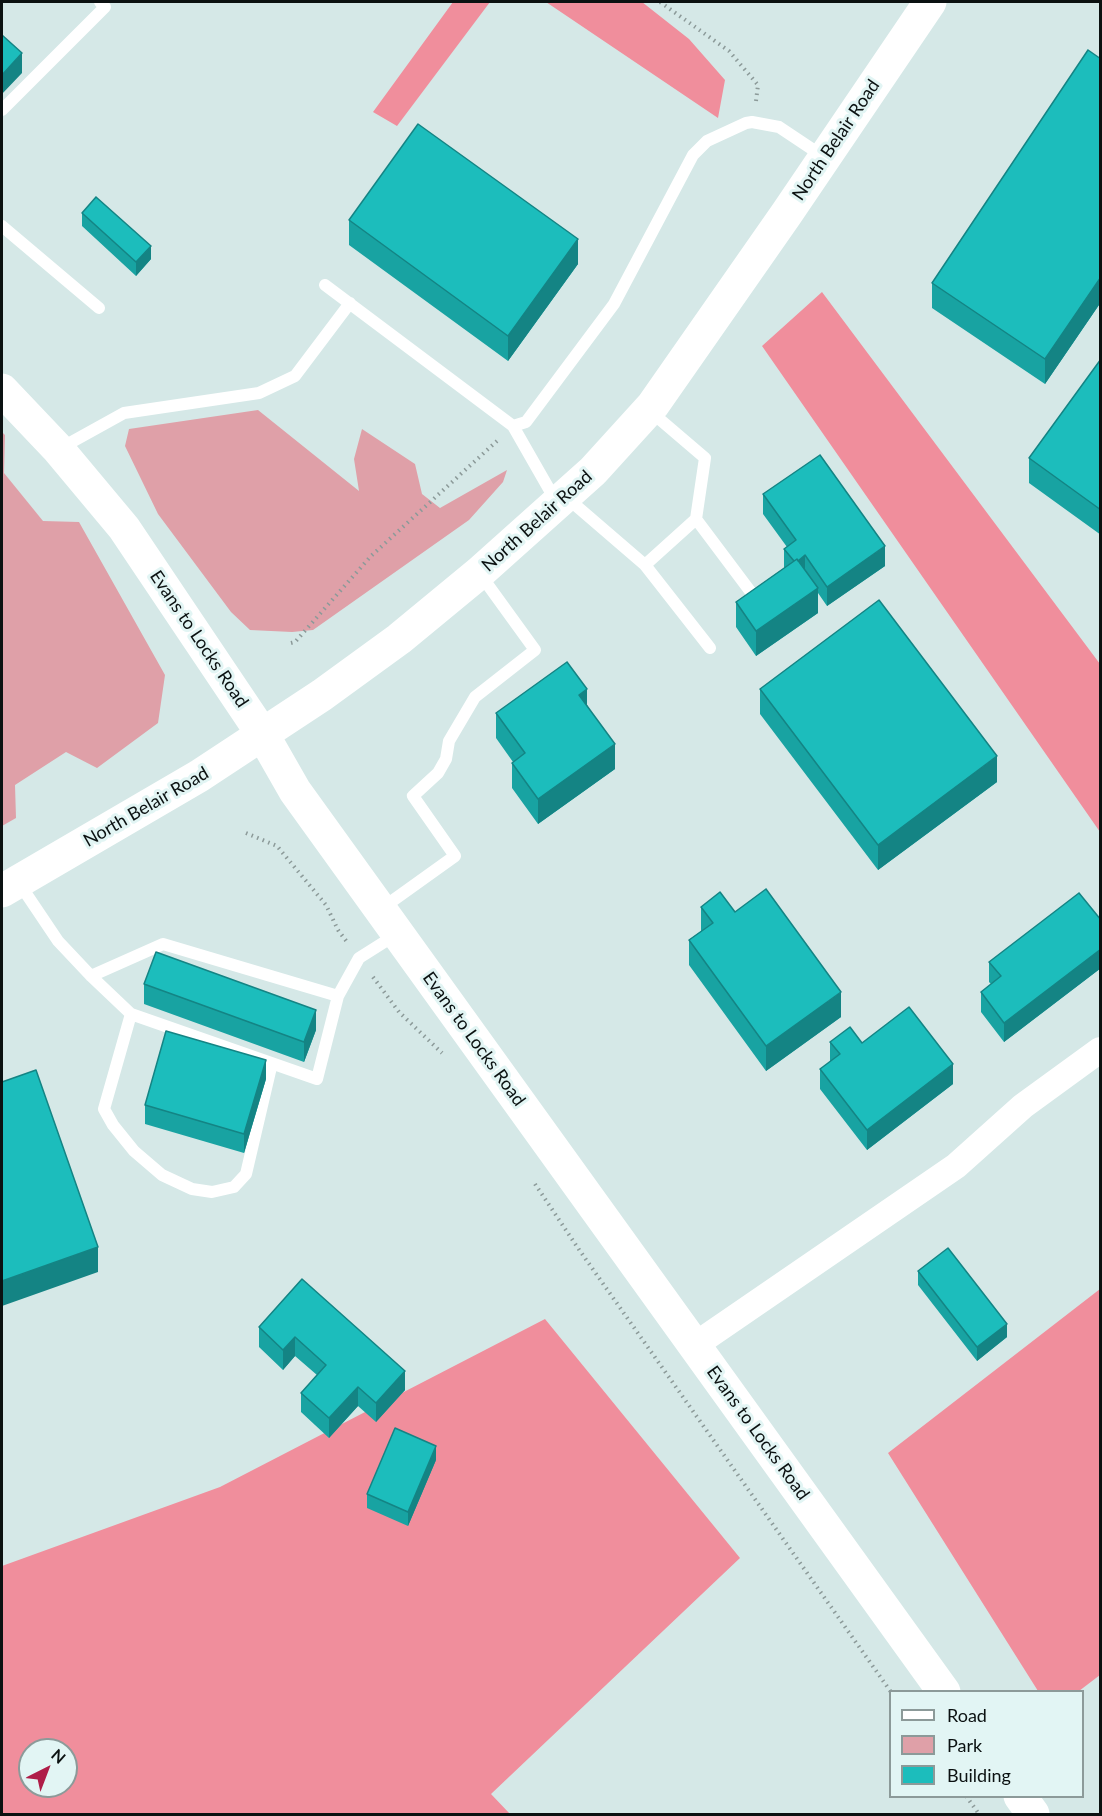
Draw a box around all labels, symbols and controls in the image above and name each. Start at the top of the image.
street label: North Belair Road [788,76,884,204]
street label: North Belair Road [477,466,597,576]
street label: Evans to Locks Road [145,566,253,712]
street label: North Belair Road [80,762,212,852]
street label: Evans to Locks Road [418,968,530,1110]
street label: Evans to Locks Road [702,1362,814,1504]
legend [889,1690,1084,1798]
text: Road [947,1704,987,1726]
text: Park [947,1734,982,1756]
north arrow [18,1738,78,1798]
text: N [48,1745,70,1767]
text: Building [947,1764,1011,1786]

